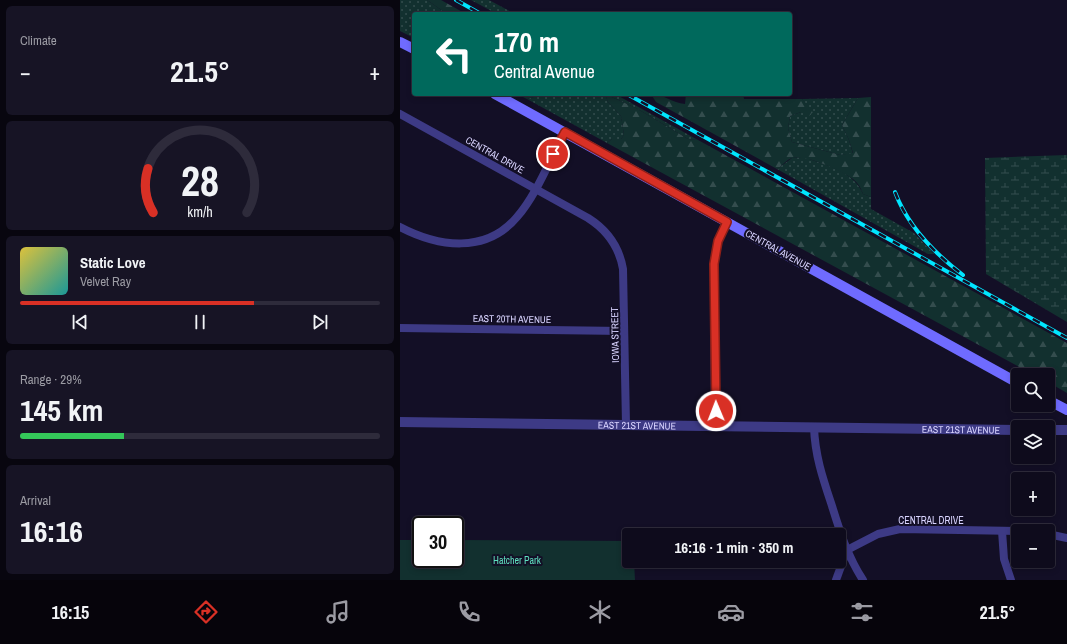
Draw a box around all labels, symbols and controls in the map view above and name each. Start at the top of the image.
text: 170 m [494,23,559,61]
icon: left [428,28,480,80]
text: Climate [20,32,57,49]
text: 21.5° [170,51,230,91]
text: − [20,57,31,87]
text: + [369,57,380,87]
text: Central Avenue [494,59,595,84]
street label: CENTRAL DRIVE [463,133,527,177]
pin [536,137,570,171]
icon: arrive [542,143,564,165]
text: 28 [181,153,219,209]
text: km/h [187,202,213,221]
street label: CENTRAL AVENUE [743,227,813,273]
text: Static Love [80,252,146,273]
text: Velvet Ray [80,273,131,290]
street label: IOWA STREET [608,307,622,363]
icon: previous [69,311,91,333]
icon: pause [189,311,211,333]
icon: next [309,311,331,333]
street label: EAST 20TH AVENUE [473,312,551,326]
map controls [1011,368,1055,568]
button: search [1011,368,1055,412]
text: Range · 29% [20,371,82,388]
text: 145 km [20,390,103,430]
position arrow [695,390,737,432]
street label: EAST 21ST AVENUE [598,418,676,432]
button: layers [1011,420,1055,464]
street label: EAST 21ST AVENUE [922,422,1000,436]
button: + [1011,472,1055,516]
text: Arrival [20,492,51,509]
text: 16:16 [20,511,83,551]
street label: CENTRAL DRIVE [898,514,964,527]
speed limit sign: 30 [412,516,464,568]
button: − [1011,524,1055,568]
text: 16:16 · 1 min · 350 m [675,537,793,558]
park label: Hatcher Park [493,554,542,567]
icon: directions [192,598,220,626]
icon: music [324,598,352,626]
icon: phone [455,598,483,626]
icon: climate [586,598,614,626]
icon: car [717,598,745,626]
icon: filters [848,598,876,626]
text: 16:15 [52,600,89,625]
text: 21.5° [979,600,1015,625]

